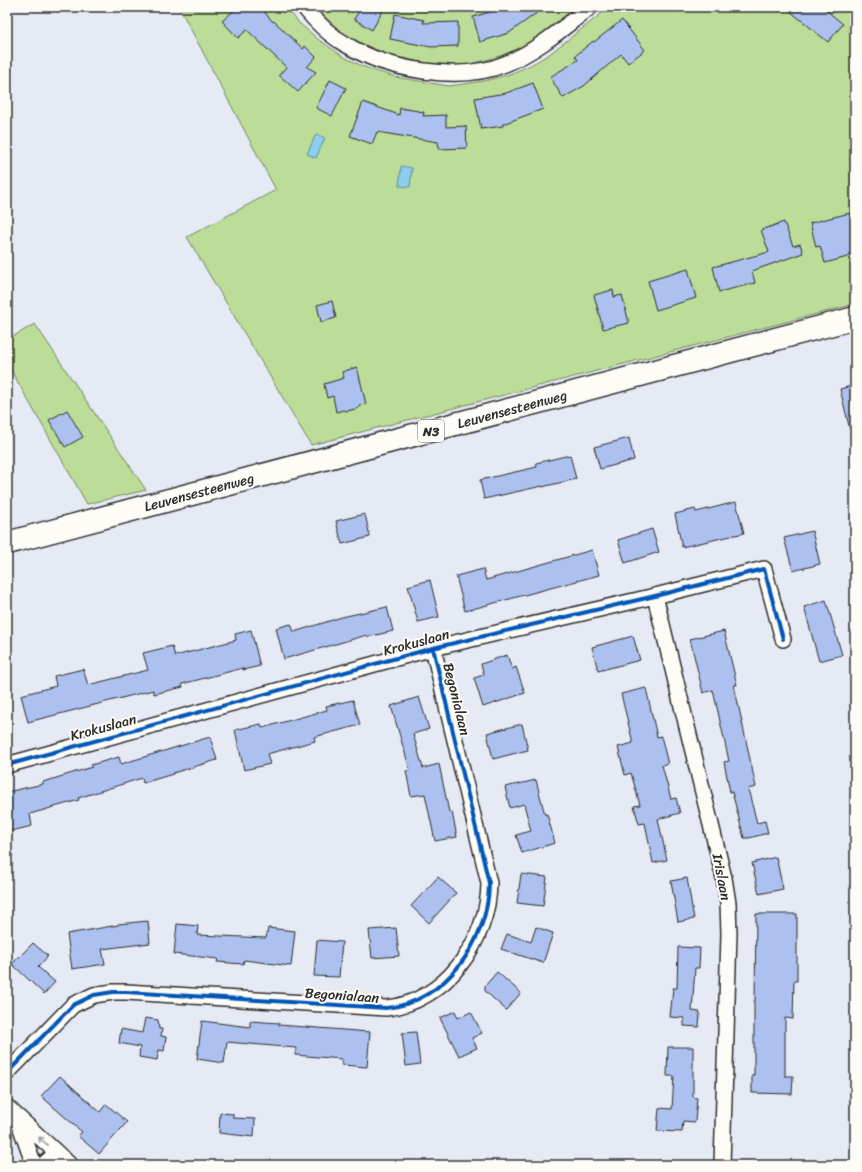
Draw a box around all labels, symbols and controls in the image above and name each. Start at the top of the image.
street label: Leuvensesteenweg [454,383,570,436]
road number: N3 [418,420,444,442]
street label: Leuvensesteenweg [141,466,257,519]
street label: Krokuslaan [380,622,452,663]
street label: Begonialaan [435,660,478,739]
street label: Krokuslaan [67,707,139,748]
street label: Irislaan [705,851,738,903]
street label: Begonialaan [304,980,380,1011]
one-way arrow [39,1137,49,1146]

